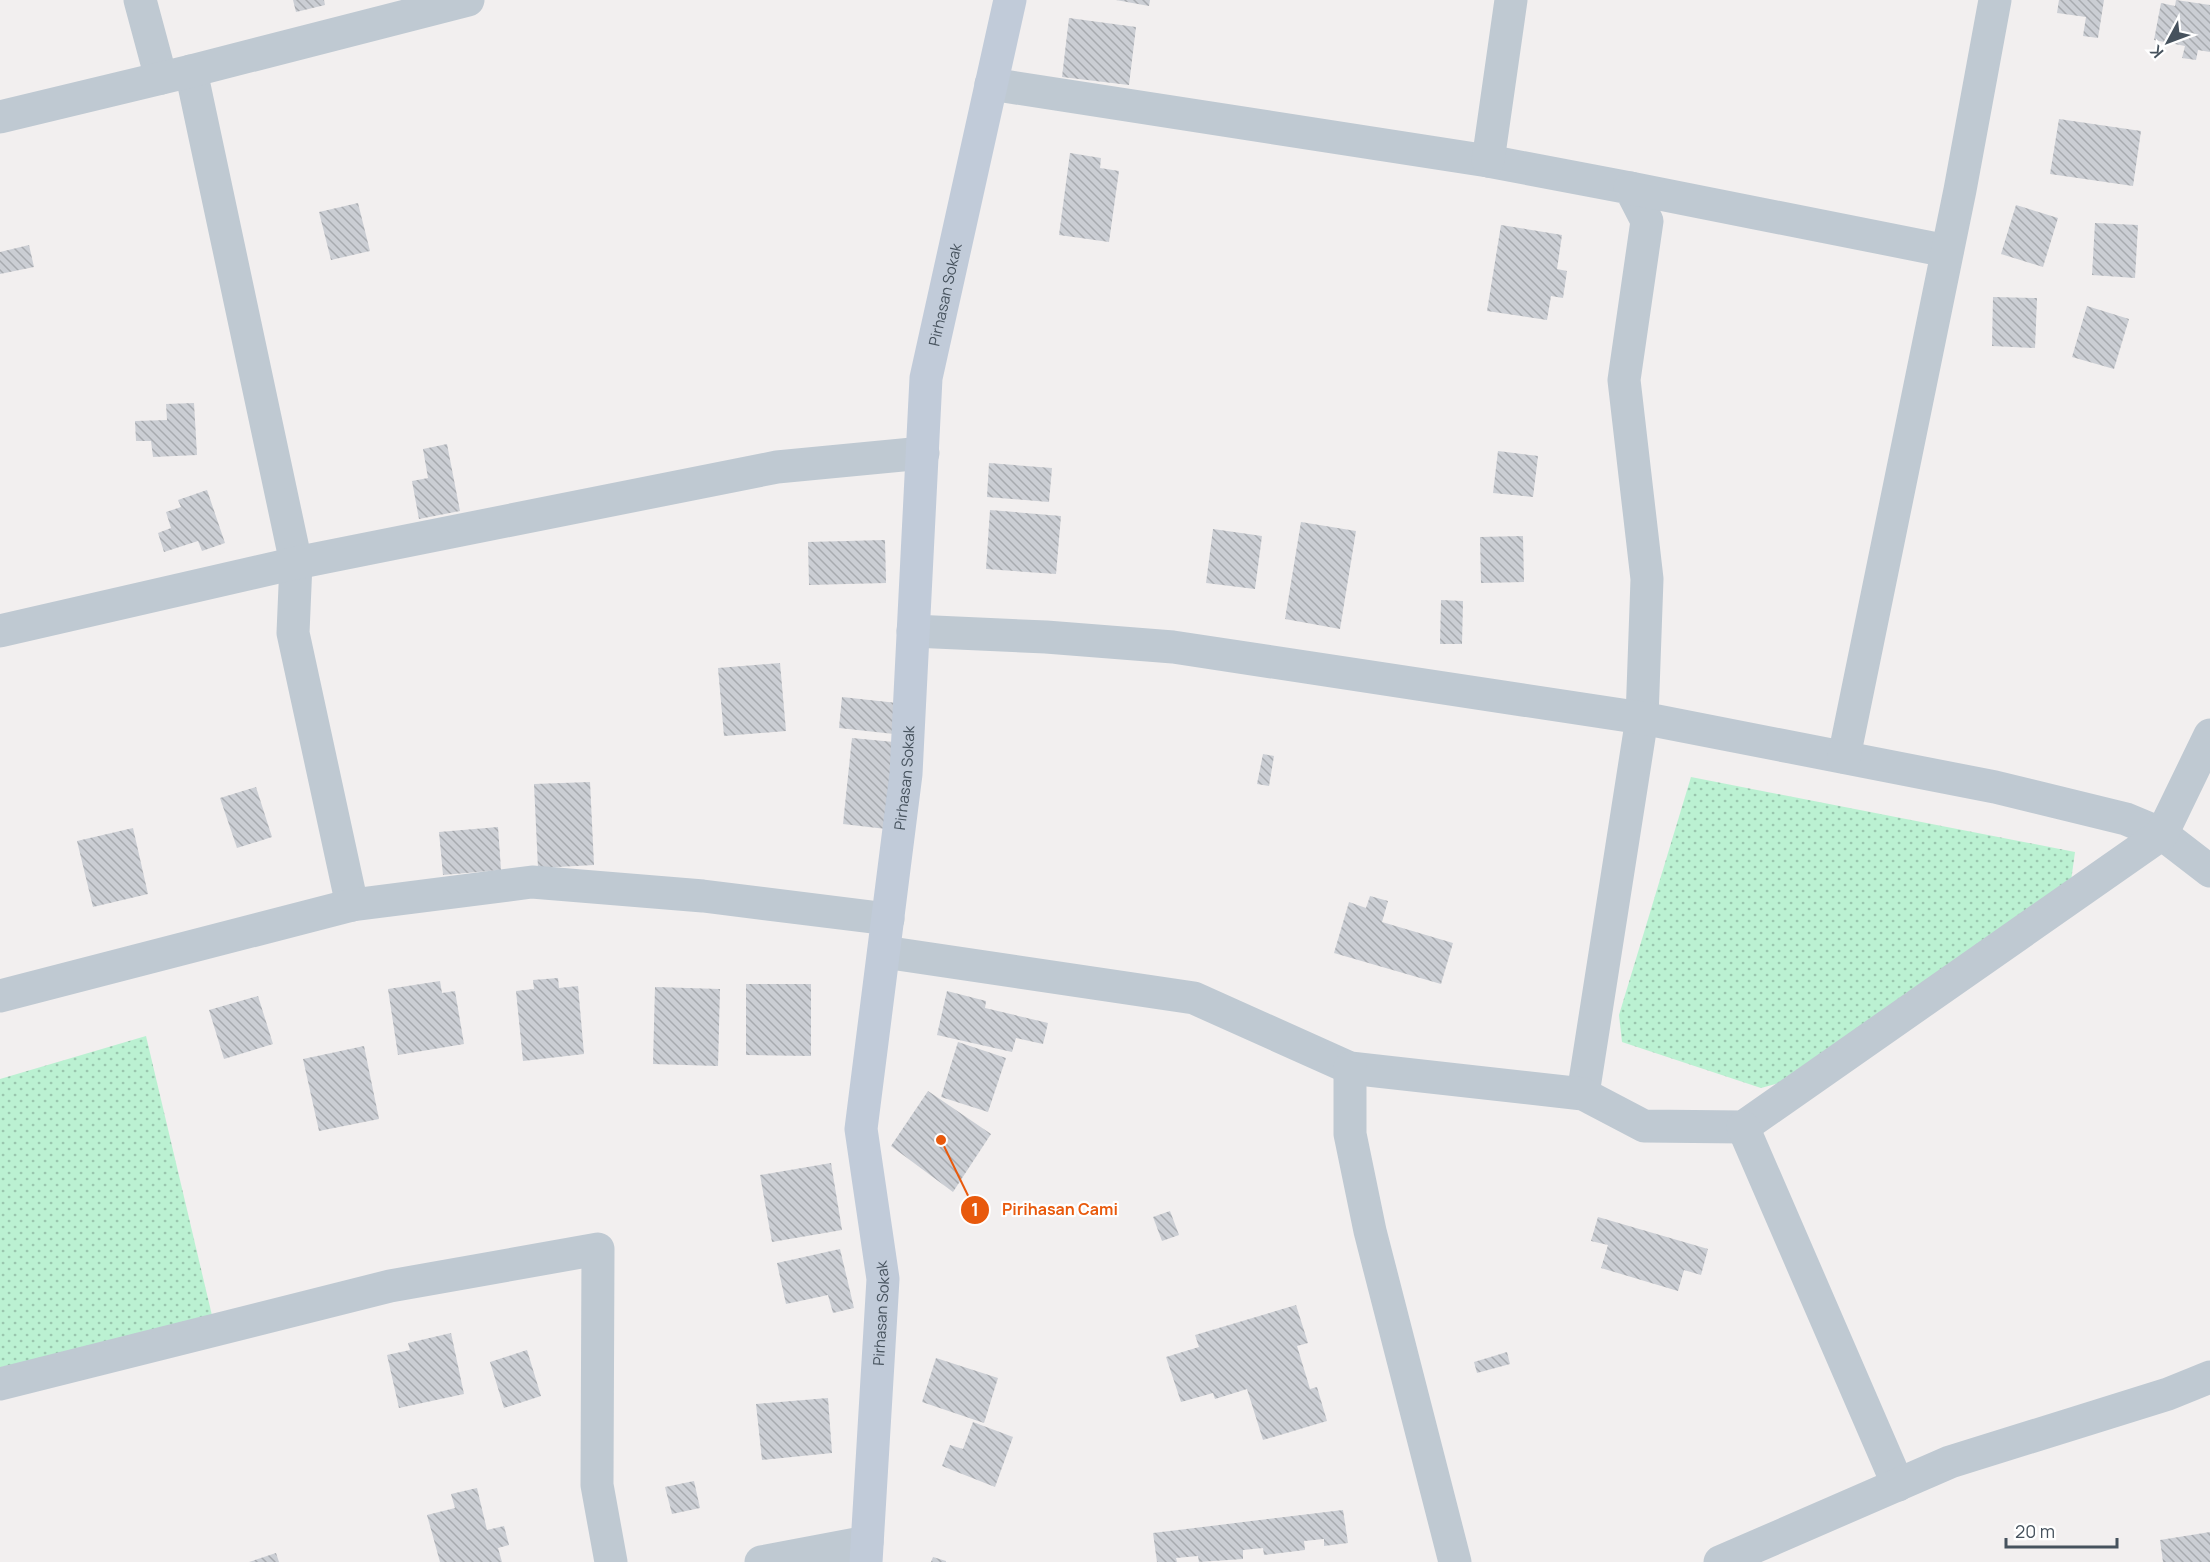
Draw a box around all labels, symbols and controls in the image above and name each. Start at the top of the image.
north arrow [2138,12,2198,72]
text: K [2145,40,2168,63]
street label: Pirhasan Sokak [923,241,966,348]
street label: Pirhasan Sokak [888,725,919,831]
callout: Pirihasan Cami [960,1193,1130,1227]
text: 1 [971,1197,979,1221]
text: Pirihasan Cami [1002,1198,1118,1220]
street label: Pirhasan Sokak [867,1259,894,1366]
scale bar [2006,1511,2117,1549]
text: 20 m [2015,1519,2055,1543]

